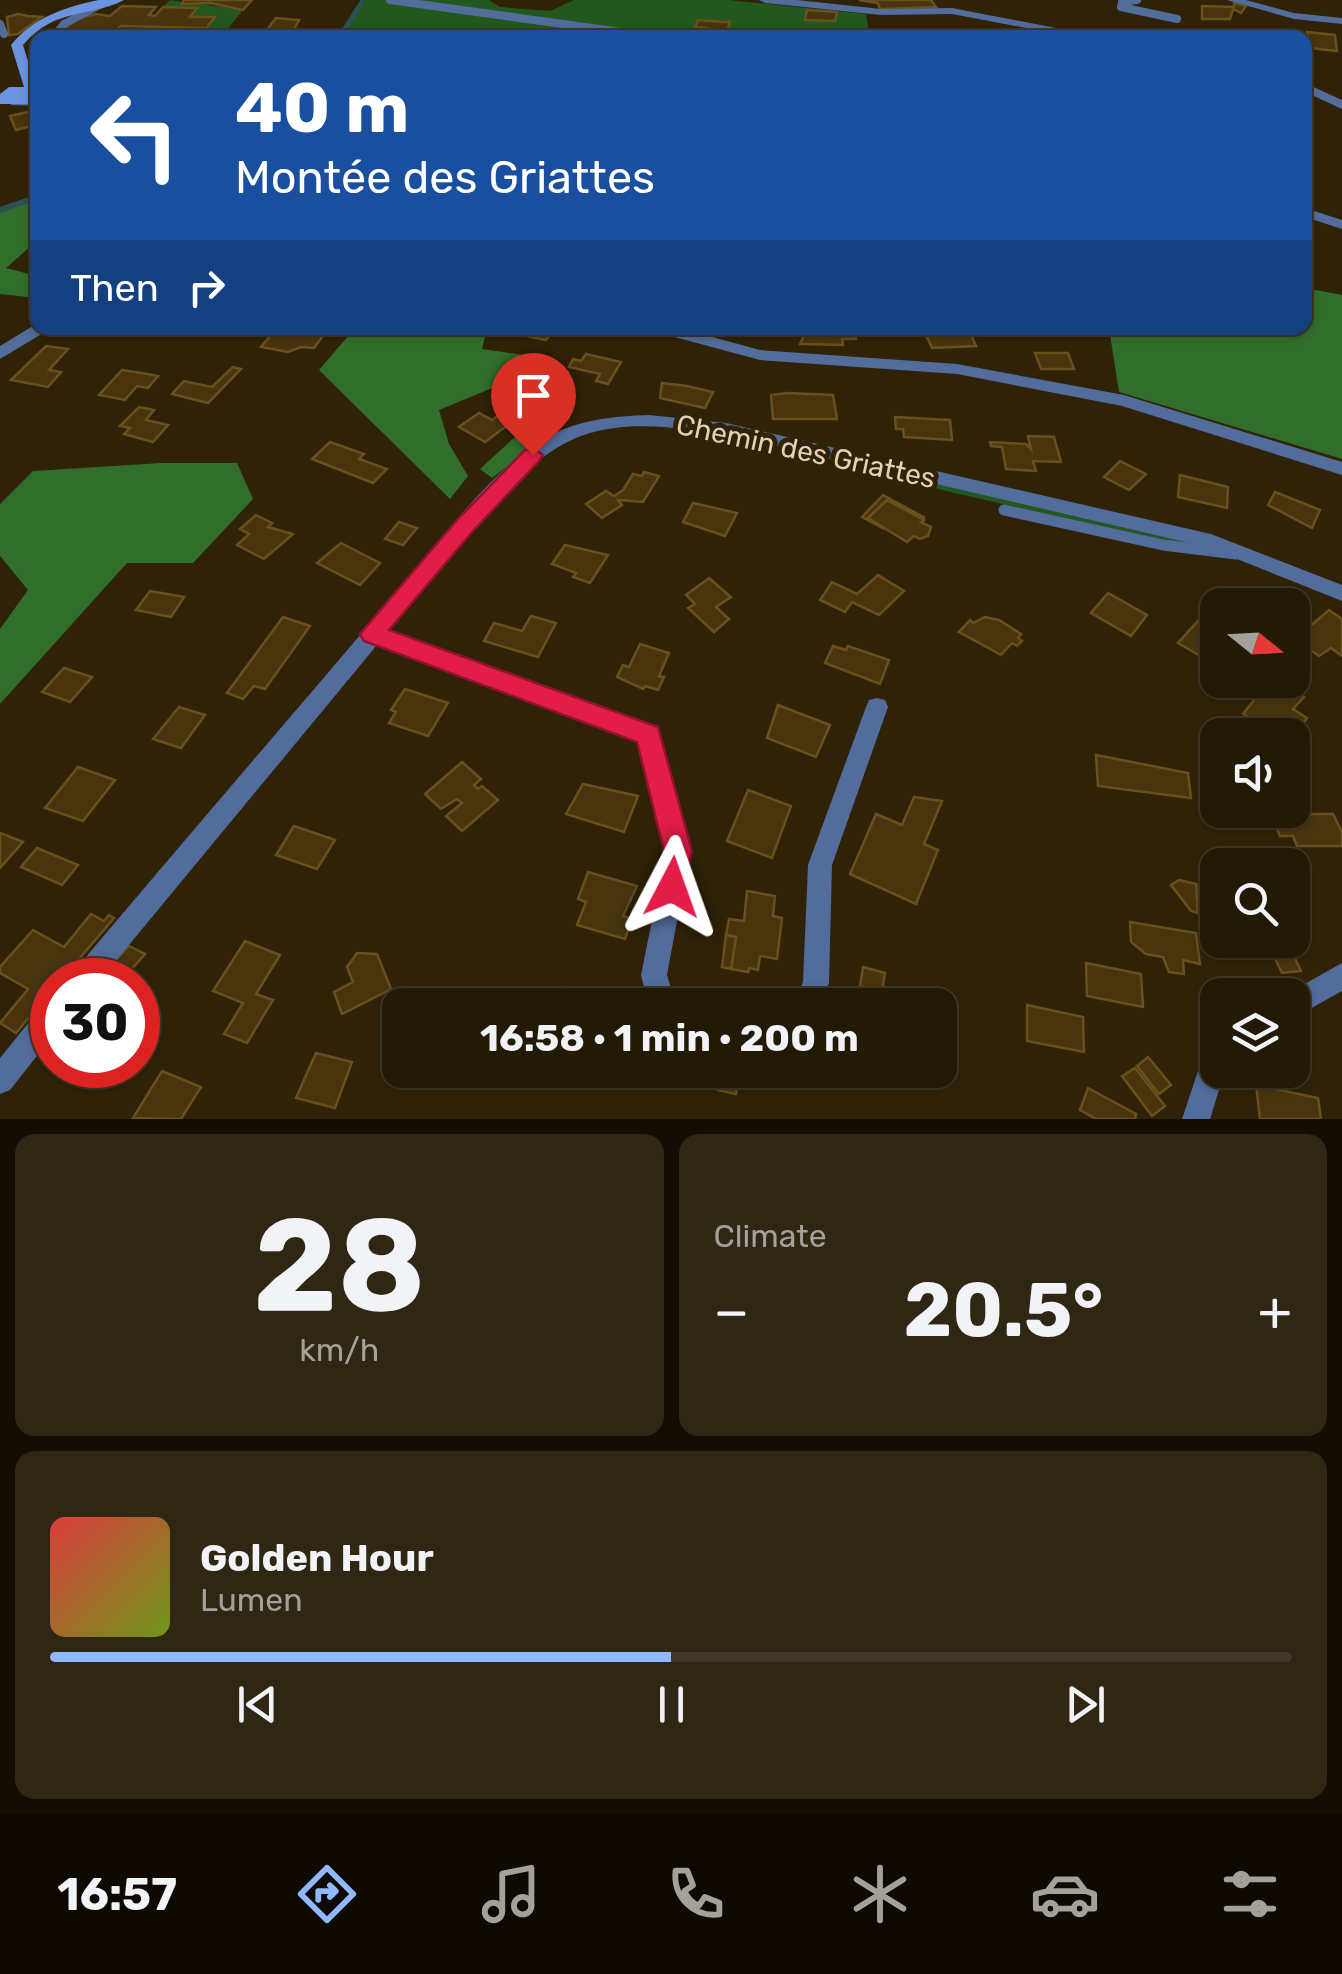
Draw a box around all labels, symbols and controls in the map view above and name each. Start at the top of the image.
text: 40 m [235,67,409,150]
icon: left [70,70,200,200]
text: Montée des Griattes [235,151,655,204]
icon: right [179,260,234,315]
text: Then [70,265,159,311]
pin [491,353,576,456]
icon: arrive [506,368,561,423]
street label: Chemin des Griattes [673,408,938,495]
north arrow [1200,588,1310,698]
map controls [1200,588,1310,1088]
button: sound [1200,718,1310,828]
position arrow [620,835,724,939]
button: search [1200,848,1310,958]
speed limit sign: 30 [30,958,160,1088]
button: layers [1200,978,1310,1088]
text: 16:58 · 1 min · 200 m [480,1015,859,1061]
text: 28 [253,1188,426,1343]
text: Climate [714,1217,827,1255]
text: 20.5° [904,1266,1103,1355]
text: − [714,1279,749,1344]
text: + [1258,1279,1292,1344]
text: km/h [299,1331,379,1369]
text: Golden Hour [200,1535,434,1581]
text: Lumen [200,1581,303,1619]
icon: previous [230,1677,285,1732]
icon: pause [644,1677,699,1732]
icon: next [1058,1677,1113,1732]
icon: directions [292,1859,362,1929]
icon: music [476,1859,546,1929]
icon: phone [661,1859,731,1929]
icon: climate [845,1859,915,1929]
icon: car [1030,1859,1100,1929]
icon: filters [1215,1859,1285,1929]
text: 16:57 [57,1868,177,1921]

